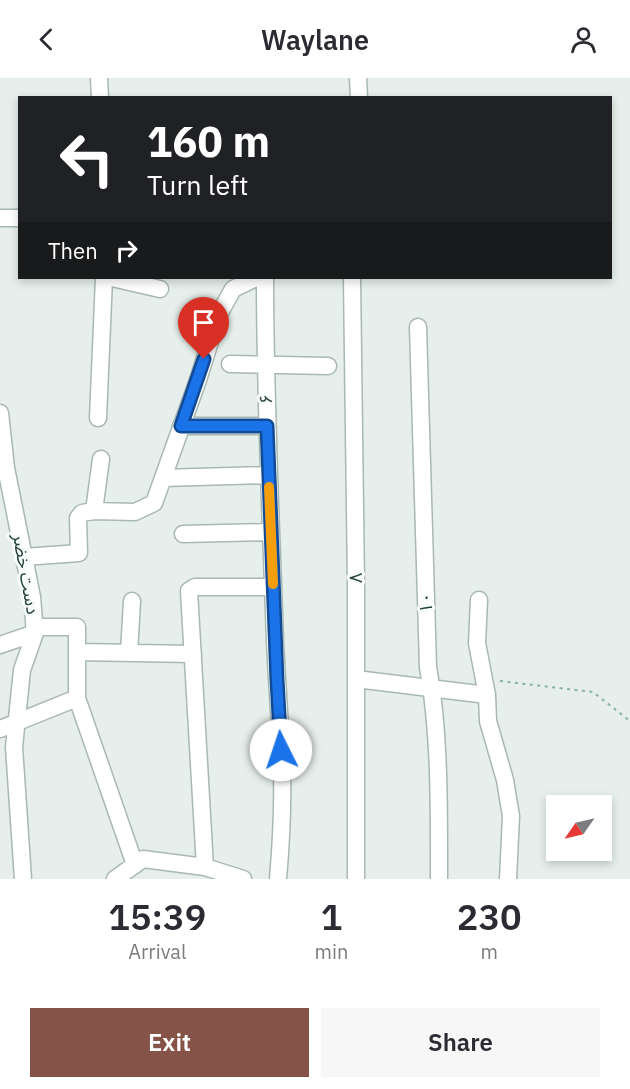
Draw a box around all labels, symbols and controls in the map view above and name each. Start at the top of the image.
text: Waylane [261,22,369,57]
icon: back [30,23,63,56]
icon: person [567,23,600,56]
text: 160 m [147,114,270,169]
icon: left [48,120,126,198]
text: Turn left [147,167,248,202]
icon: right [110,234,143,267]
text: Then [48,236,98,265]
pin [178,297,229,359]
icon: arrive [187,306,220,339]
street label: ۶ [254,393,277,405]
street label: دست خضر [8,531,45,616]
street label: ۸ [344,573,367,583]
street label: ۱۰ [414,592,437,614]
position arrow [249,718,313,782]
north arrow [546,795,612,861]
map controls [546,795,612,861]
text: 15:39 [108,893,206,940]
text: 1 [321,893,342,940]
text: 230 [457,893,522,940]
text: Arrival [128,938,186,965]
text: min [315,938,348,965]
text: m [480,938,498,965]
button: Exit [30,1008,309,1077]
button: Share [321,1008,600,1077]

